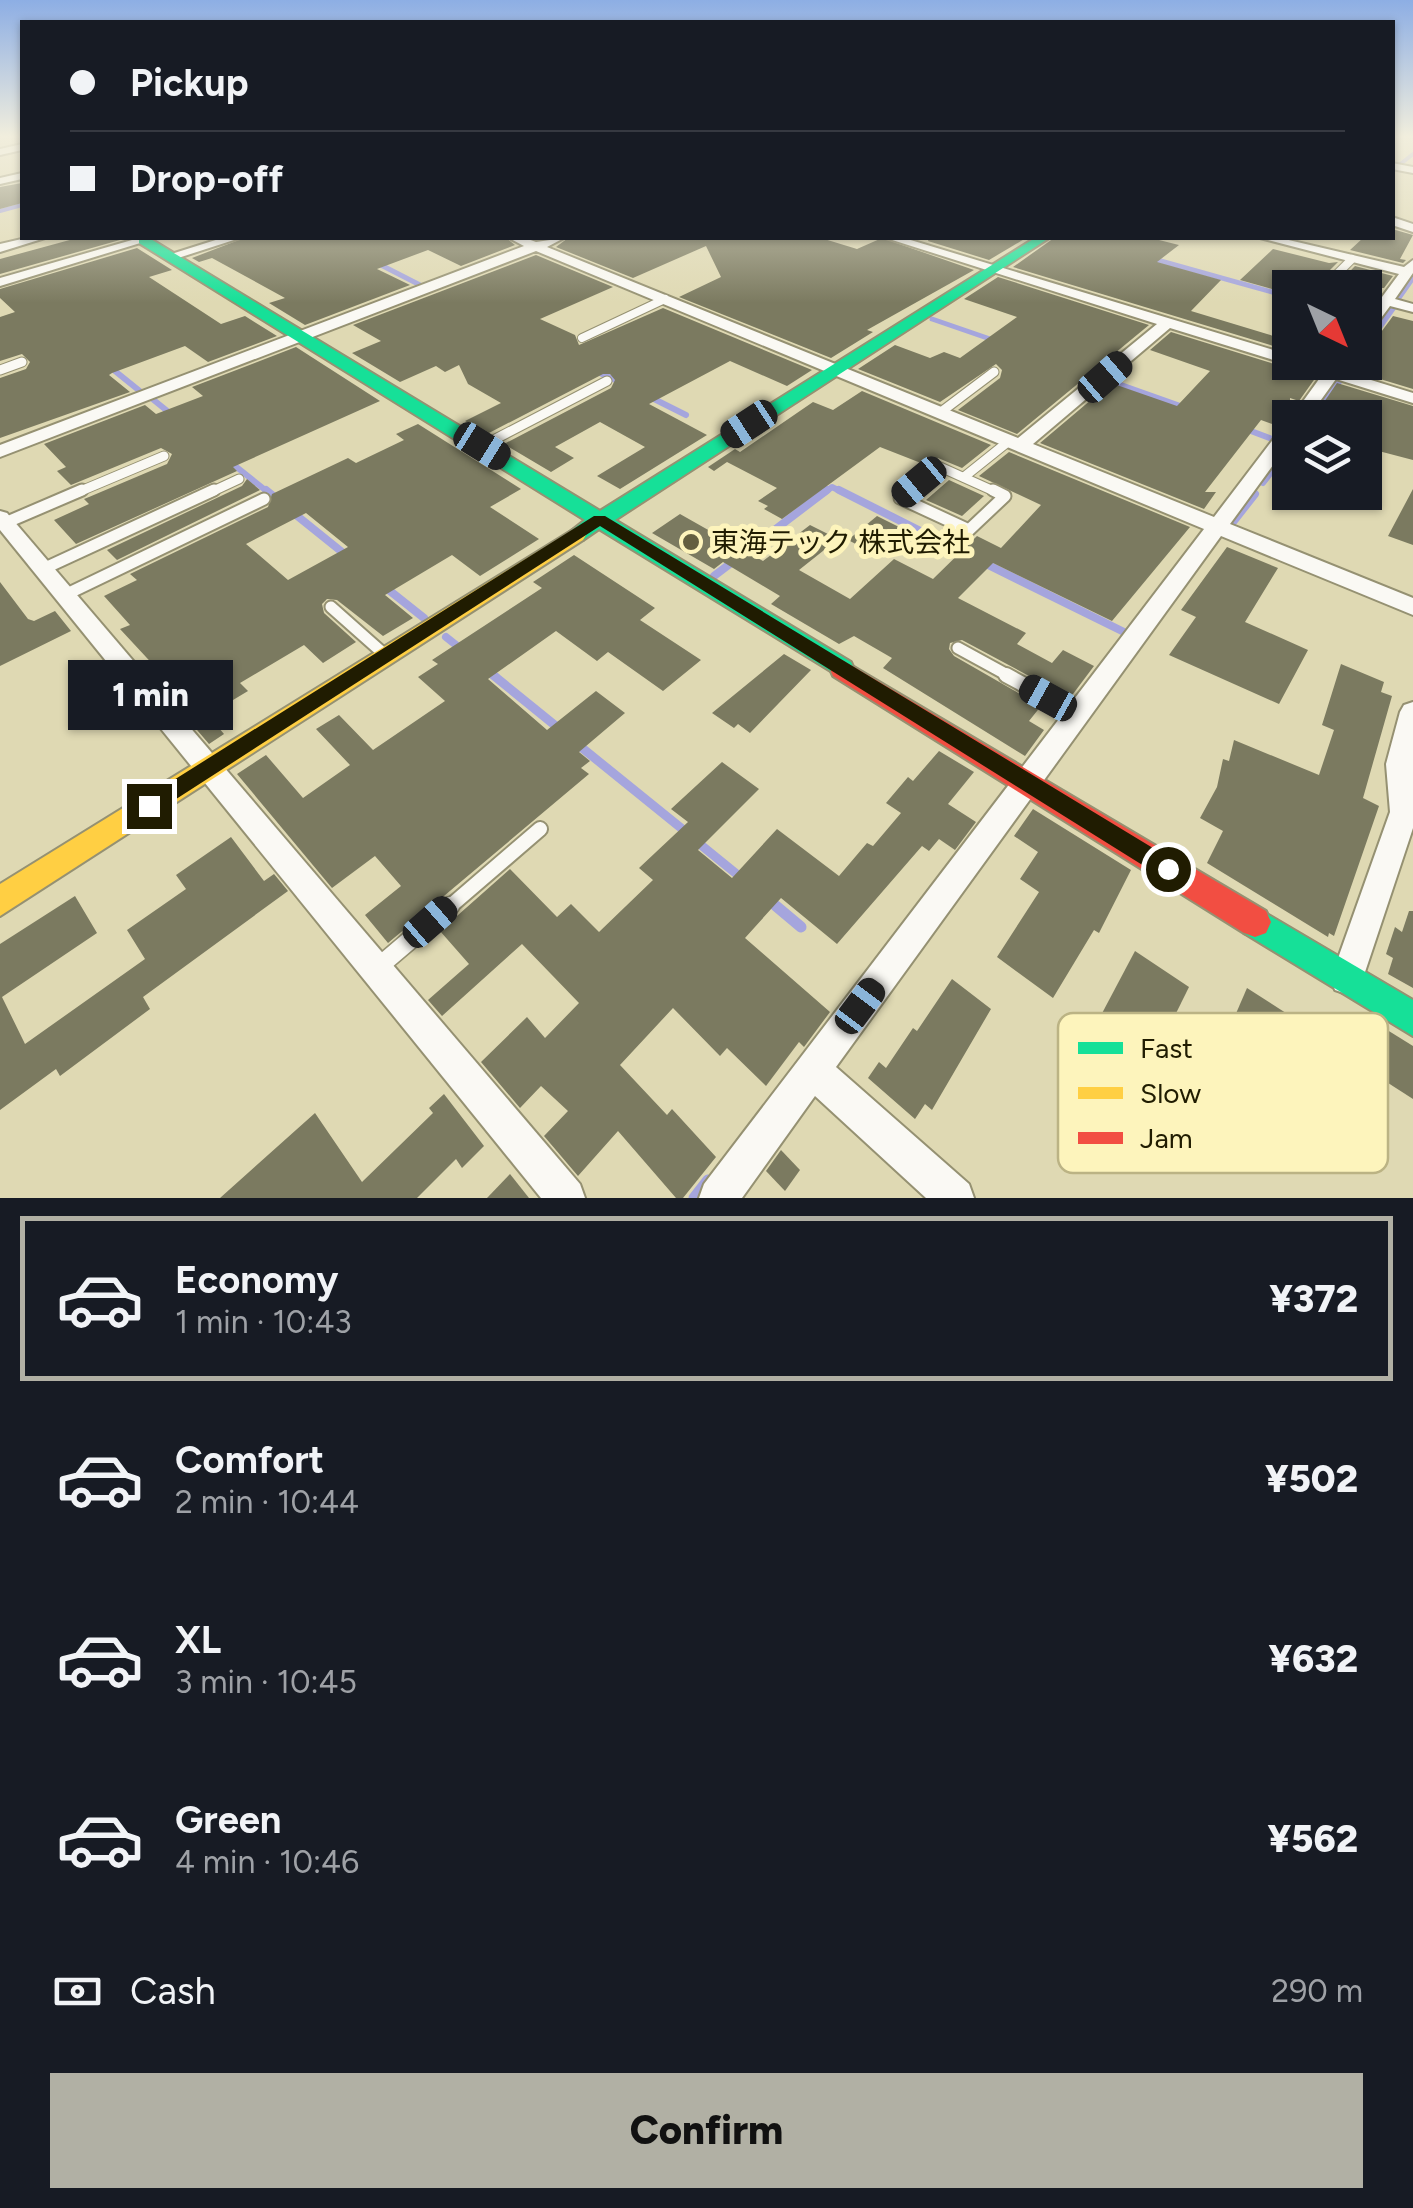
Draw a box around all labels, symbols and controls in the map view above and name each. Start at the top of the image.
text: Pickup [130,60,248,106]
text: Drop-off [130,156,283,202]
north arrow [1272,270,1382,380]
map controls [1272,270,1382,510]
car [1073,346,1137,408]
car [716,395,782,453]
button: layers [1272,400,1382,510]
car [449,417,515,475]
car [886,451,952,513]
place label: 東海テック 株式会社 [711,525,970,559]
marker: 東海テック 株式会社 [680,531,702,553]
callout: 1 min [66,661,232,731]
car [1014,670,1082,726]
text: 1 min [112,676,189,714]
route end [127,784,172,829]
route start [1146,847,1191,892]
car [398,891,462,953]
car [830,973,890,1039]
legend [1058,1013,1388,1173]
text: Fast [1140,1031,1193,1065]
text: Slow [1140,1076,1201,1110]
text: Jam [1140,1121,1193,1155]
icon: car [55,1254,145,1344]
text: Economy [175,1257,338,1303]
text: ¥372 [1269,1276,1358,1322]
text: 1 min · 10:43 [175,1303,352,1341]
icon: car [55,1434,145,1524]
text: Comfort [175,1437,324,1483]
text: ¥502 [1265,1456,1358,1502]
text: 2 min · 10:44 [175,1483,359,1521]
icon: car [55,1614,145,1704]
text: XL [175,1617,221,1663]
text: ¥632 [1268,1636,1358,1682]
text: 3 min · 10:45 [175,1663,357,1701]
icon: car [55,1794,145,1884]
text: Green [175,1797,281,1843]
text: ¥562 [1268,1816,1358,1862]
text: 4 min · 10:46 [175,1843,359,1881]
icon: cash [50,1964,105,2019]
text: Cash [130,1968,216,2014]
text: 290 m [1271,1972,1363,2010]
button: Confirm [50,2073,1363,2188]

